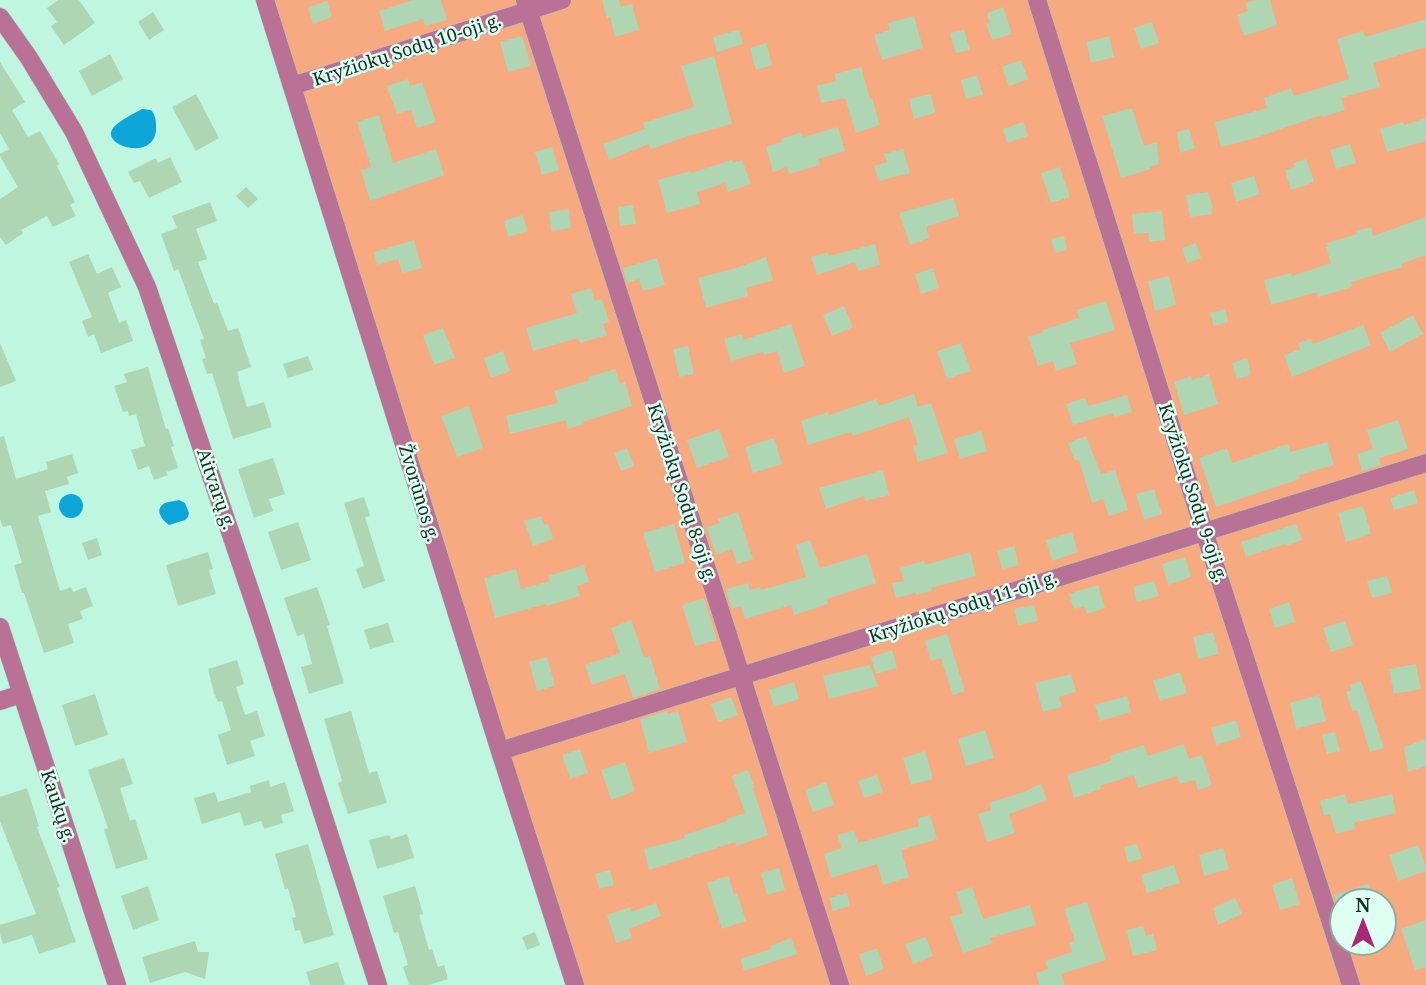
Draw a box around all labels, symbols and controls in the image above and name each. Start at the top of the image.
street label: Kryžiokų Sodų 10-oji g. [309,7,504,91]
street label: Kryžiokų Sodų 8-oji g. [643,400,723,585]
street label: Kryžiokų Sodų 9-oji g. [1154,400,1234,585]
street label: Žvorūnos g. [394,441,446,544]
street label: Aitvarų g. [192,445,242,532]
street label: Kryžiokų Sodų 11-oji g. [865,564,1060,648]
street label: Kaukų g. [36,766,82,845]
north arrow [1328,887,1398,957]
text: N [1356,892,1371,918]

